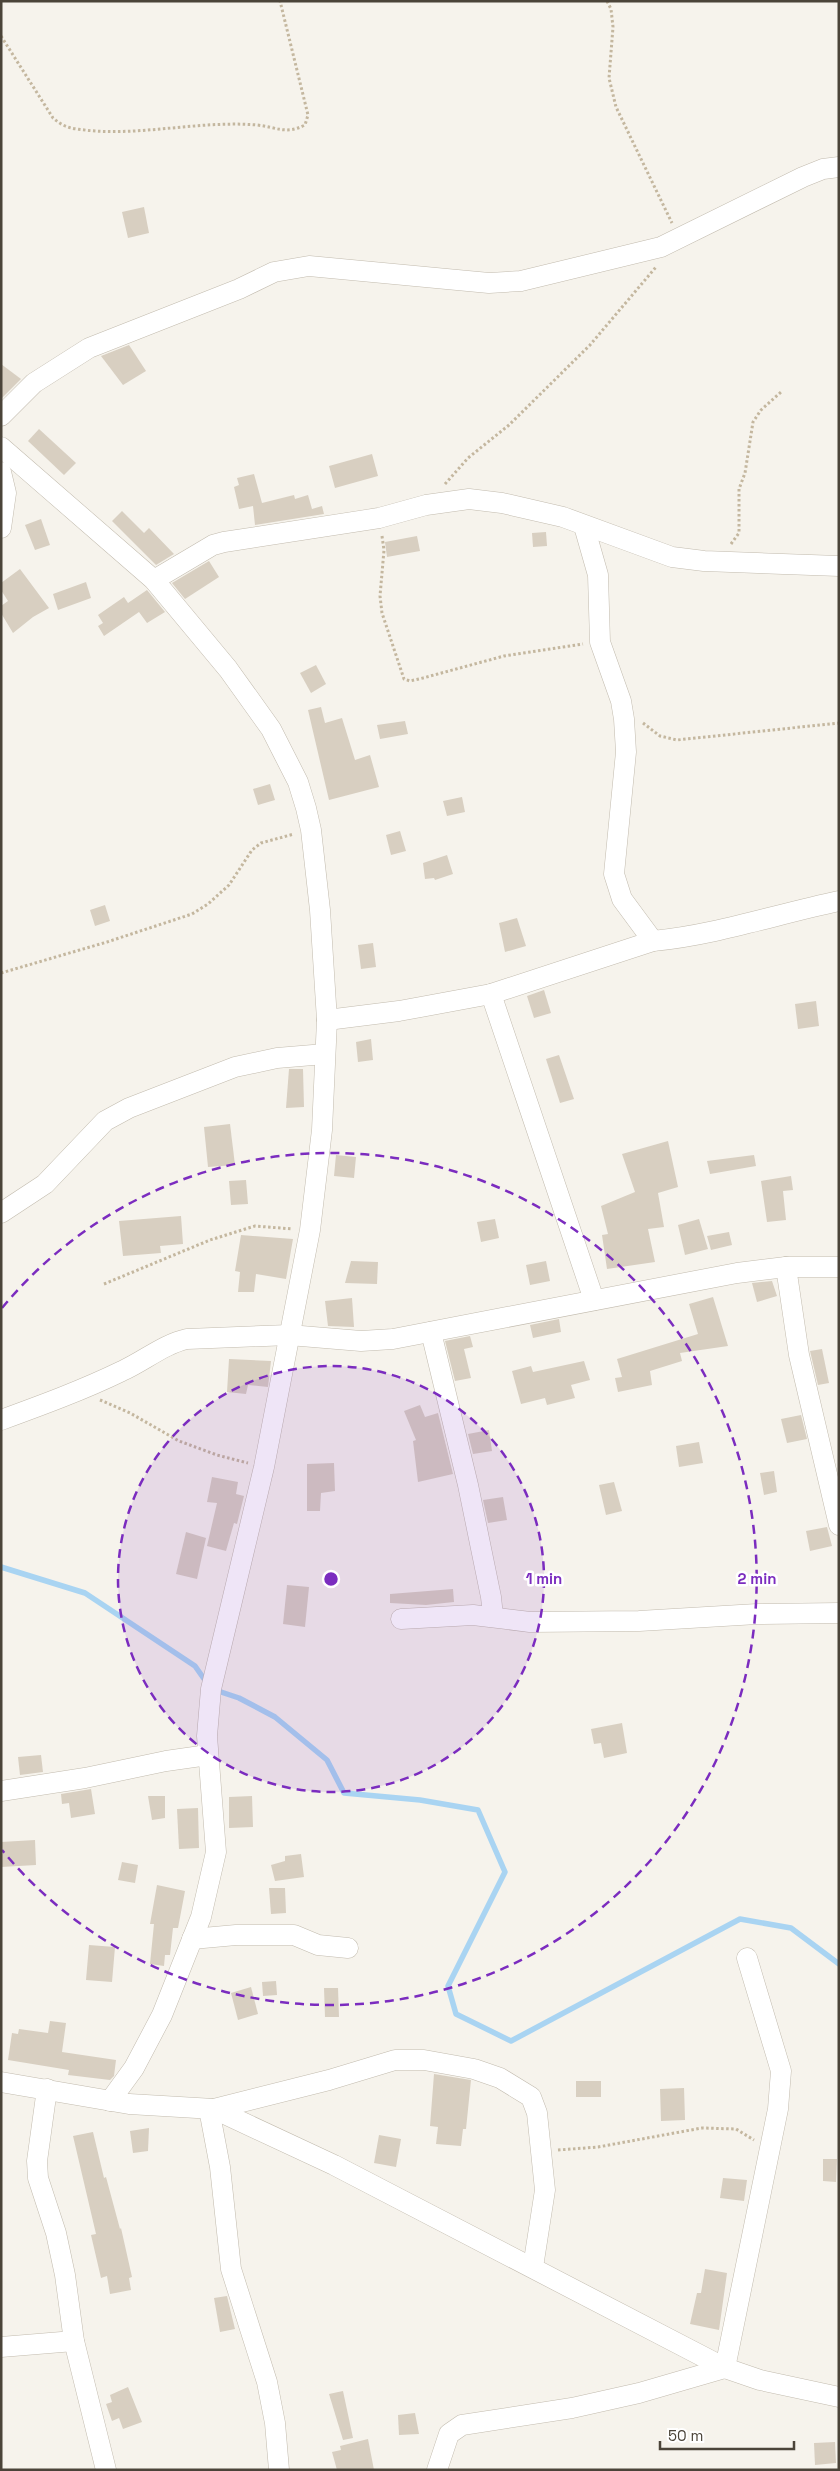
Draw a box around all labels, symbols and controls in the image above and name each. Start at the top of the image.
text: 1 min [526,1569,562,1588]
text: 2 min [738,1569,776,1588]
centre of rings [322,1570,340,1588]
scale bar [660,2418,794,2450]
text: 50 m [668,2426,703,2445]

